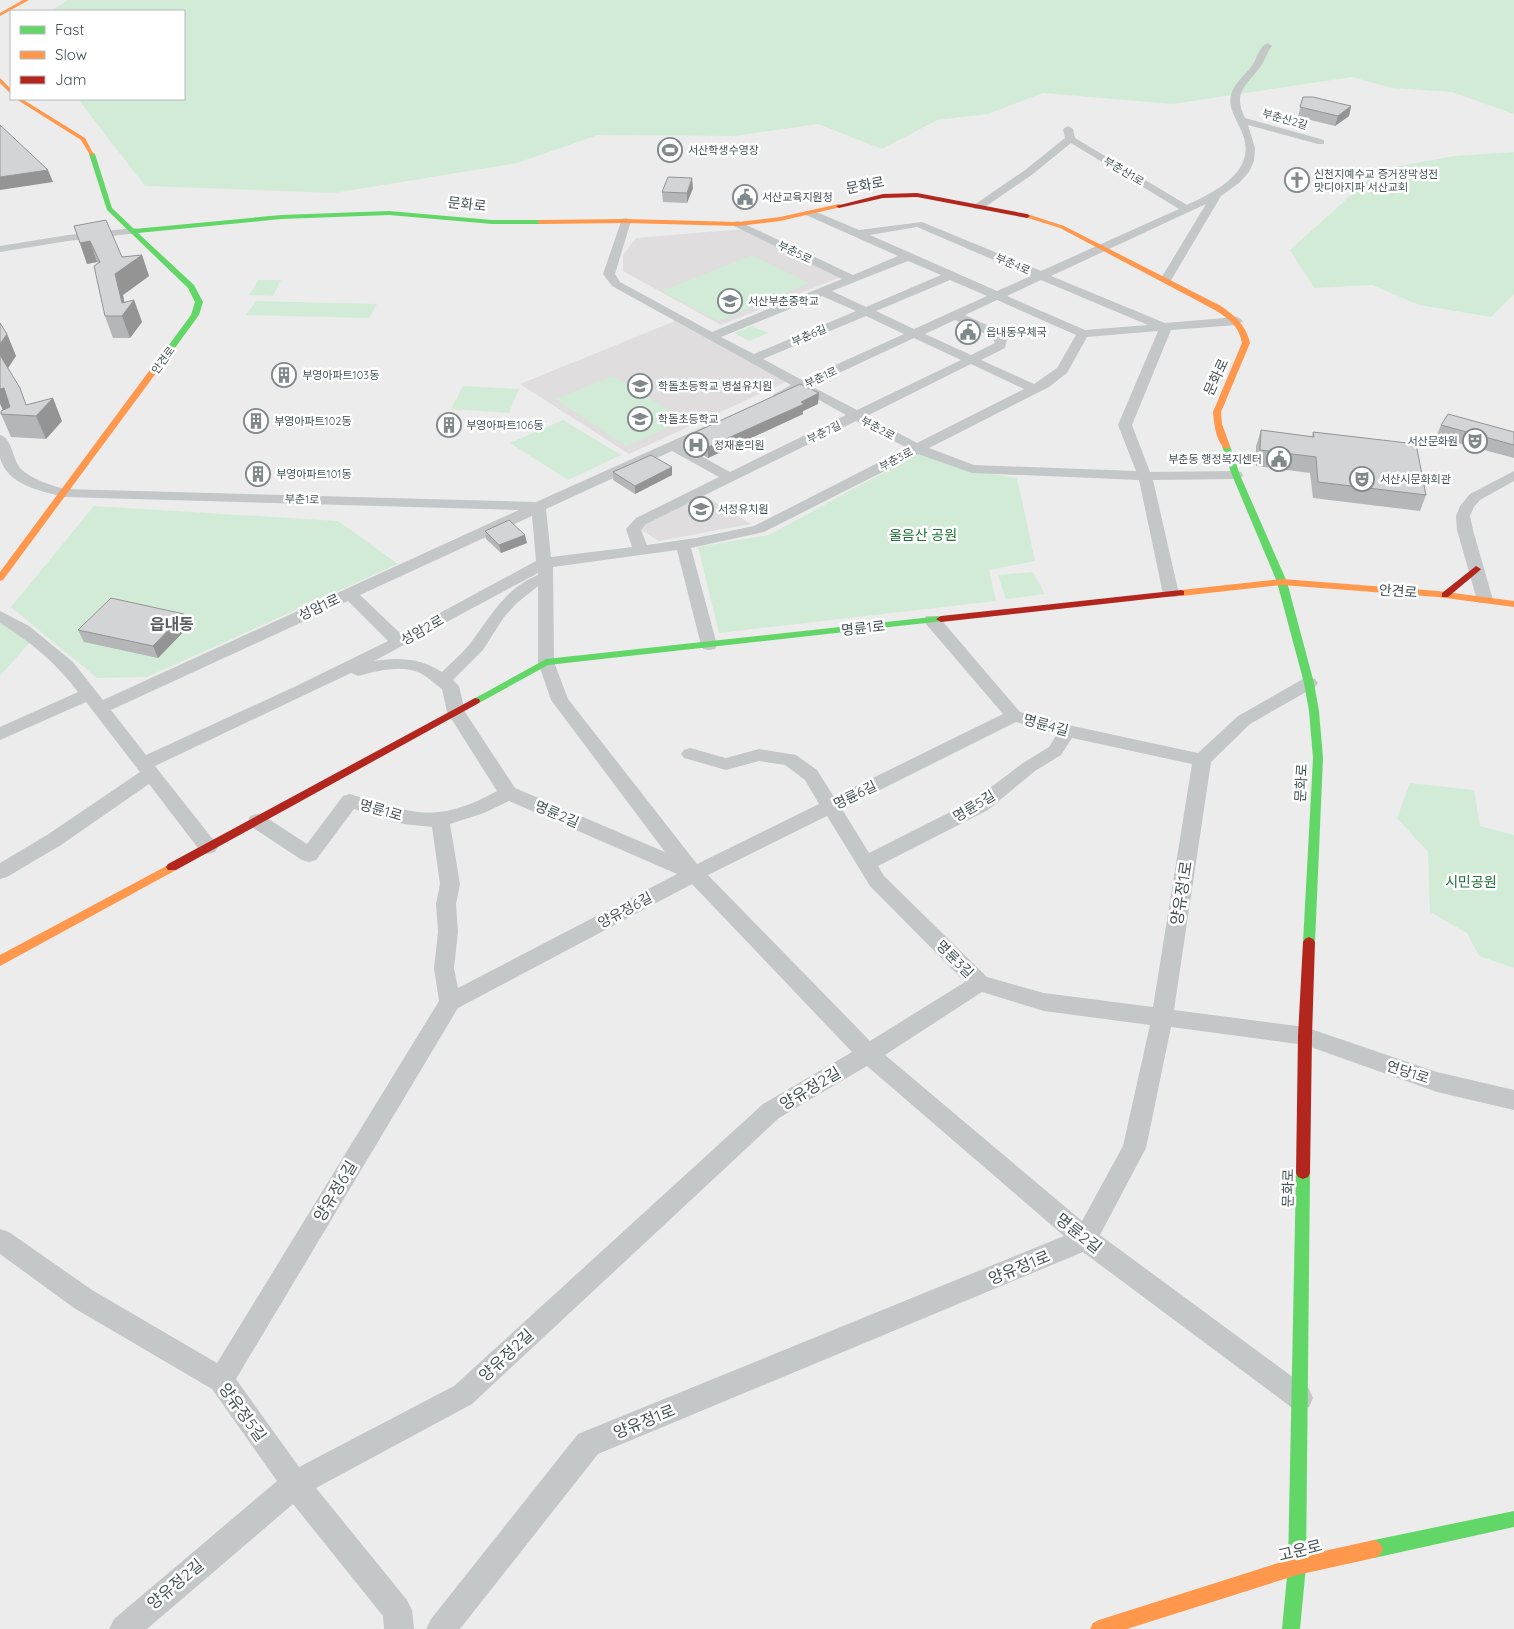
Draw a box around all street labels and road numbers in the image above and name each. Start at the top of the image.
street label: 부춘산2길 [1261,106,1309,132]
street label: 부춘산1로 [1101,154,1147,188]
street label: 문화로 [844,172,886,198]
street label: 문화로 [447,193,487,215]
street label: 부춘5로 [776,238,814,266]
street label: 부춘4로 [994,250,1032,278]
street label: 부춘6길 [790,321,828,349]
street label: 안견로 [148,344,178,376]
street label: 문화로 [1200,356,1232,398]
street label: 부춘1로 [802,363,840,391]
street label: 부춘2로 [859,413,897,443]
street label: 부춘7길 [805,418,843,446]
street label: 부춘3로 [877,444,915,474]
street label: 부춘1로 [285,491,319,507]
street label: 안견로 [1378,581,1418,601]
street label: 성암1로 [295,590,343,624]
street label: 성암2로 [397,611,447,649]
street label: 명륜1로 [840,617,886,639]
street label: 명륜4길 [1021,710,1071,740]
street label: 문화로 [1291,763,1311,803]
street label: 명륜6길 [830,777,880,813]
street label: 명륜5길 [950,786,998,826]
street label: 명륜1로 [357,795,405,825]
street label: 명륜2길 [532,797,582,831]
street label: 양유정1로 [1166,859,1196,927]
street label: 양유정6길 [595,888,655,932]
street label: 명륜3길 [932,936,978,982]
street label: 연당1로 [1384,1057,1432,1087]
street label: 양유정2길 [776,1062,844,1114]
street label: 양유정6길 [309,1157,361,1225]
street label: 문화로 [1279,1168,1297,1207]
street label: 명륜2길 [1052,1209,1106,1257]
street label: 양유정1로 [985,1245,1053,1288]
street label: 양유정2길 [474,1325,538,1385]
street label: 양유정5길 [215,1379,271,1445]
street label: 양유정1로 [610,1399,678,1442]
street label: 고운로 [1276,1535,1324,1565]
street label: 양유정2길 [143,1555,207,1613]

